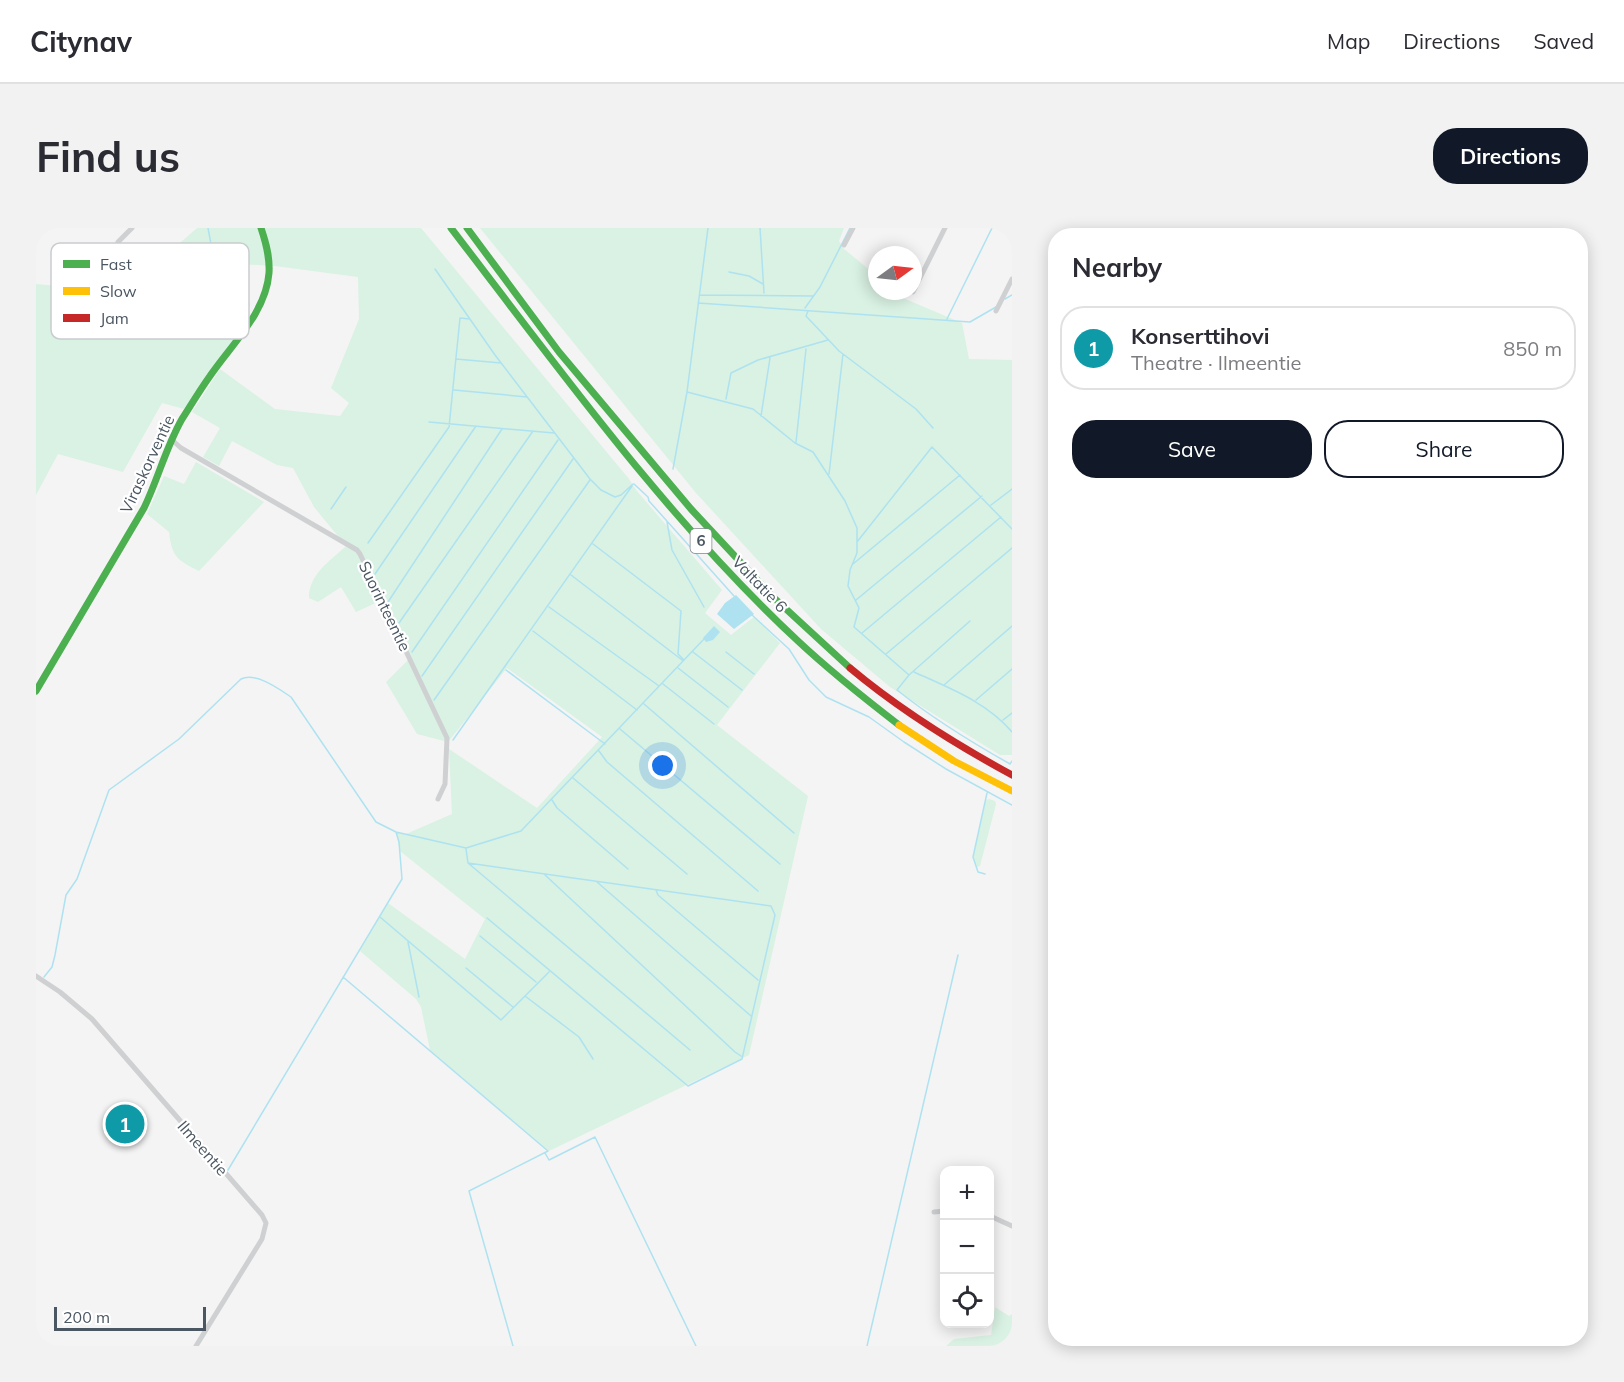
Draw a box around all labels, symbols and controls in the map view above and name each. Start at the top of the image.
text: Citynav [30,24,132,59]
text: Map [1327,28,1370,54]
text: Directions [1403,28,1500,54]
text: Saved [1533,28,1594,54]
button: Directions [1433,128,1588,184]
text: Find us [36,130,180,183]
legend [51,243,249,339]
north arrow [868,246,922,300]
text: Nearby [1072,251,1162,284]
text: Fast [100,254,132,274]
text: Slow [100,281,137,301]
text: Jam [100,308,129,328]
text: Konserttihovi [1131,322,1270,350]
text: 1 [1088,336,1100,361]
text: 850 m [1503,336,1562,361]
text: Theatre · Ilmeentie [1131,350,1301,375]
street label: Viraskorventie [115,412,179,516]
button: Save [1072,420,1312,478]
button: Share [1324,420,1564,478]
road number: 6 [690,529,712,553]
street label: Valtatie 6 [728,552,792,616]
street label: Suorinteentie [355,558,415,654]
your location [648,751,677,780]
pin: 1 [106,1102,145,1146]
street label: Ilmeentie [174,1116,232,1180]
map controls [940,1166,994,1328]
button: + [940,1166,994,1220]
button: − [940,1220,994,1274]
button: locate [940,1274,994,1328]
scale bar [54,1304,206,1332]
text: 200 m [63,1307,110,1327]

